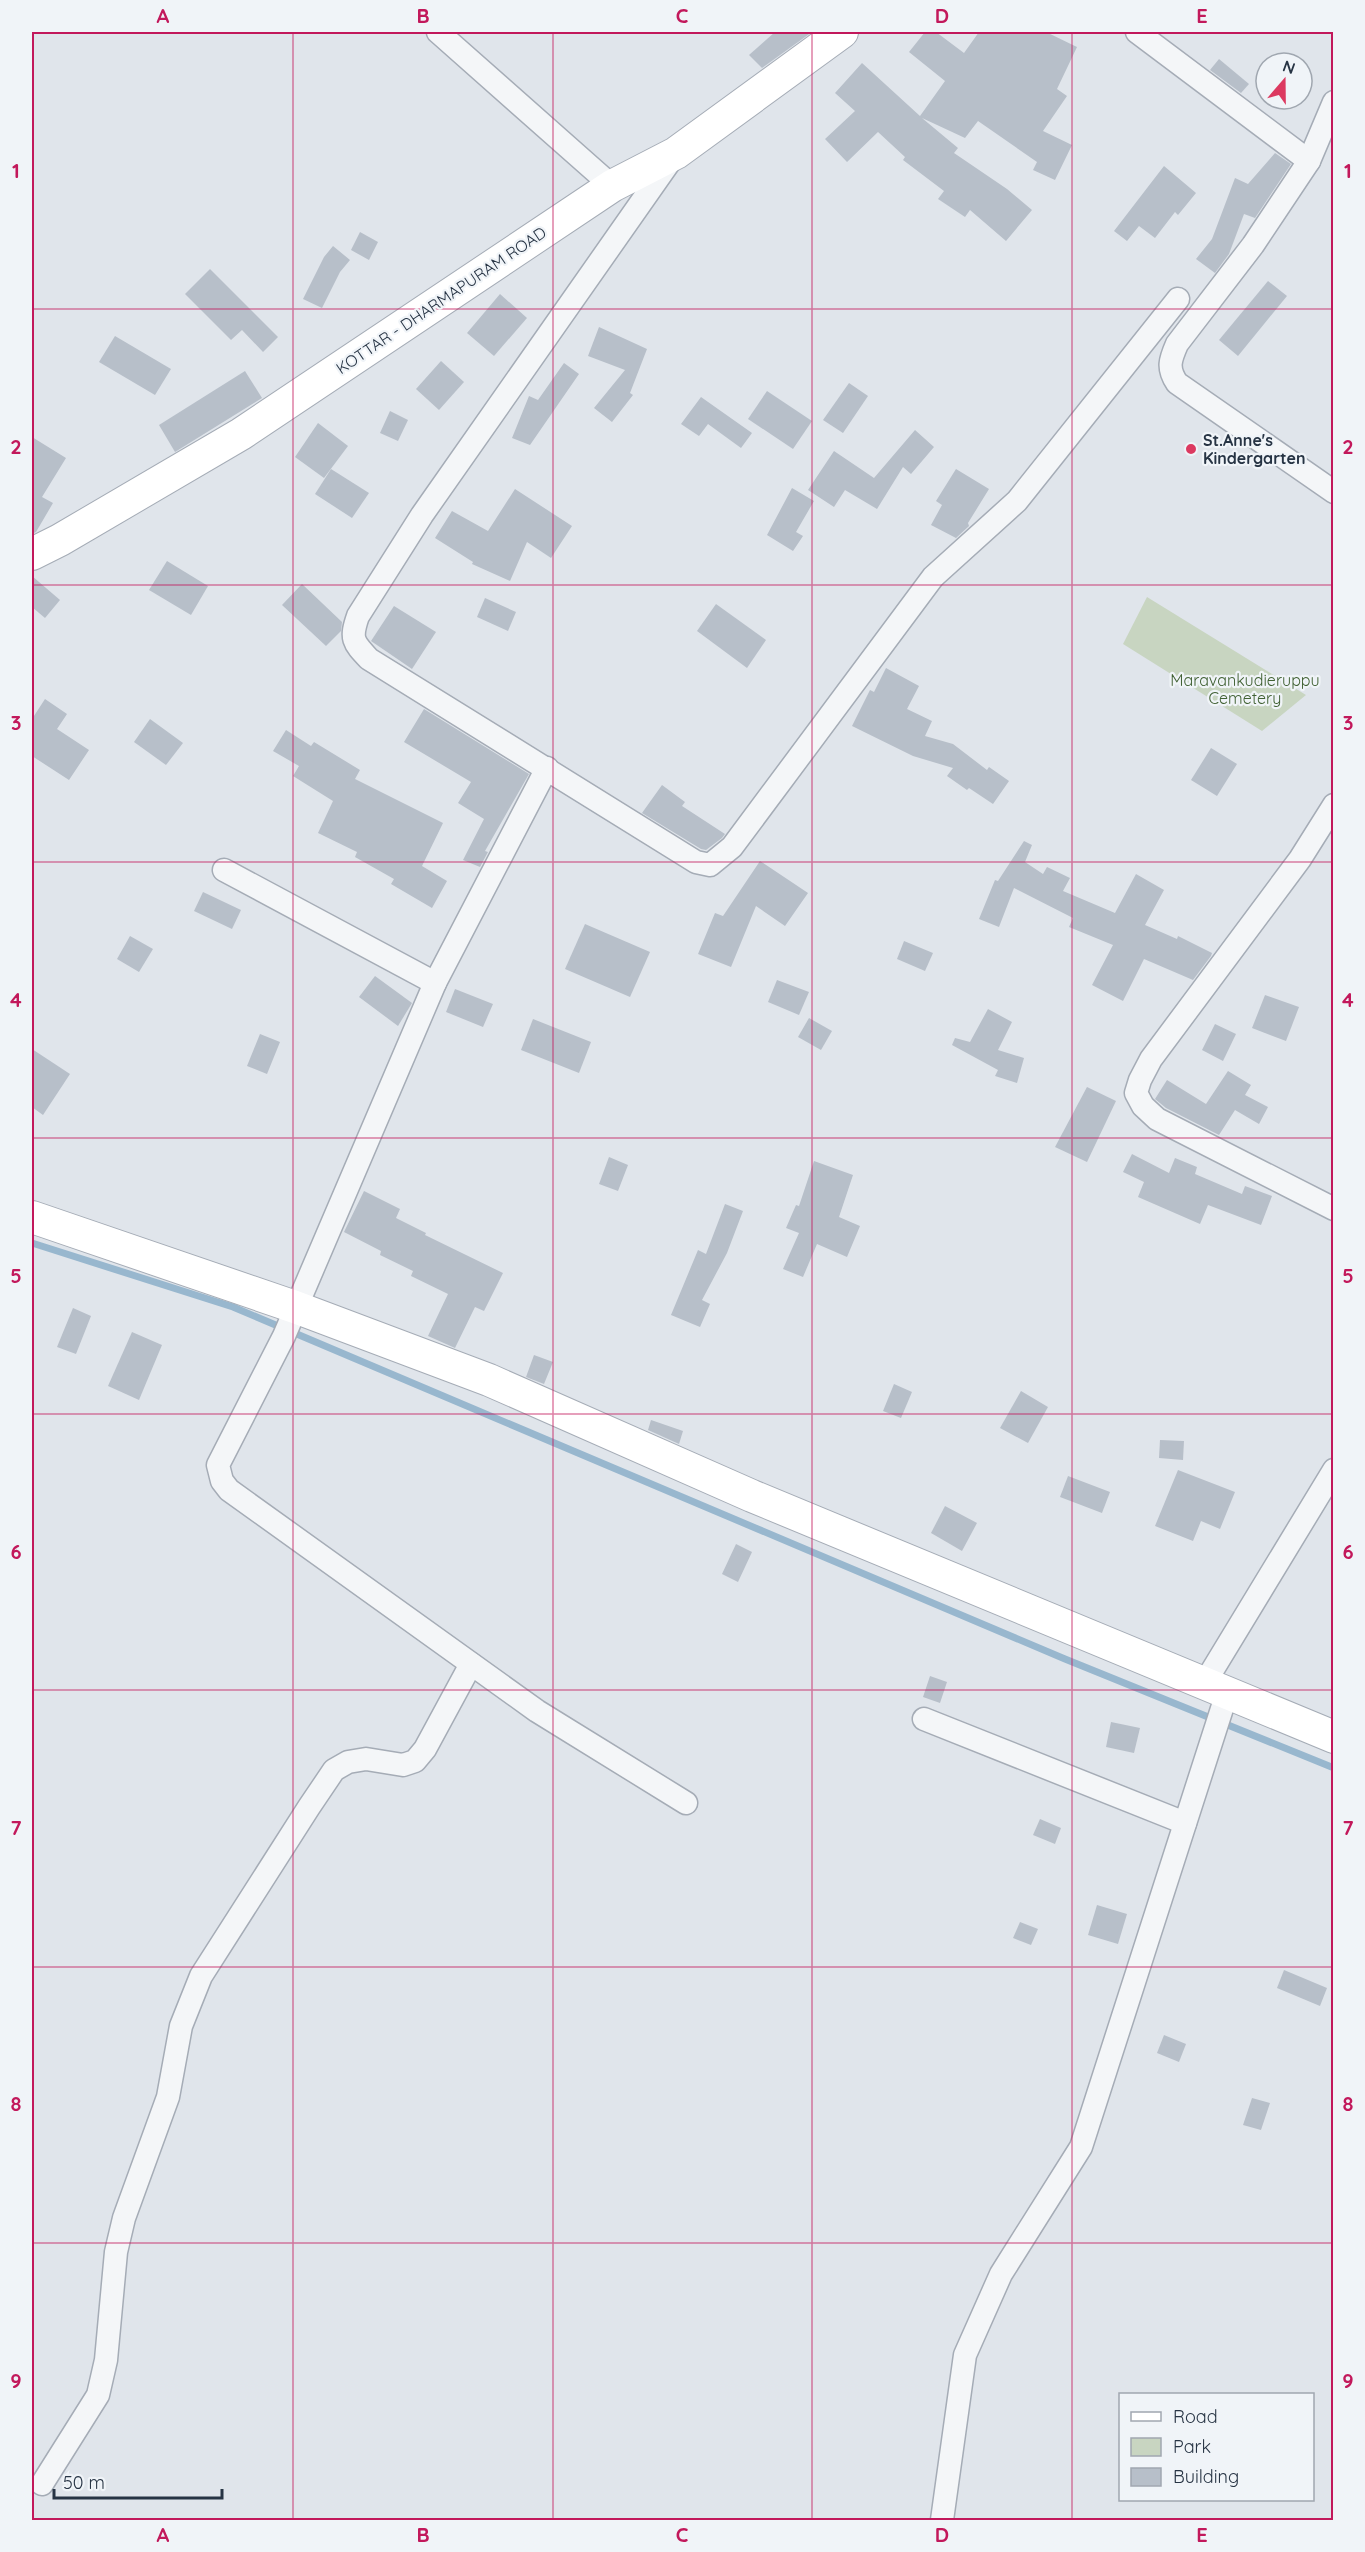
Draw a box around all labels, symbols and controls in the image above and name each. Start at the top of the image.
text: A [157,3,170,28]
text: B [416,3,430,28]
text: C [676,3,689,28]
text: D [935,3,949,28]
text: E [1196,3,1208,28]
north arrow [1254,51,1314,111]
text: N [1280,55,1298,78]
text: 1 [12,158,20,183]
text: 1 [1344,158,1352,183]
street label: KOTTAR - DHARMAPURAM ROAD [332,222,550,378]
place label: St.Anne's Kindergarten [1203,430,1306,468]
text: 2 [10,434,22,459]
text: 2 [1342,434,1354,459]
marker: St.Anne's Kindergarten [1184,442,1198,456]
park label: Maravankudieruppu Cemetery [1170,670,1320,708]
text: 3 [11,710,21,735]
text: 3 [1343,710,1353,735]
text: 4 [10,987,22,1012]
text: 4 [1342,987,1354,1012]
text: 5 [10,1263,22,1288]
text: 5 [1342,1263,1354,1288]
text: 6 [10,1539,22,1564]
text: 6 [1342,1539,1354,1564]
text: 7 [11,1815,22,1840]
text: 7 [1343,1815,1354,1840]
text: 8 [11,2091,22,2116]
text: 8 [1343,2091,1354,2116]
text: 9 [10,2368,22,2393]
text: 9 [1342,2368,1354,2393]
legend [1119,2393,1314,2501]
text: Road [1173,2405,1218,2428]
text: Park [1173,2435,1211,2458]
scale bar [54,2462,222,2500]
text: Building [1173,2465,1239,2488]
text: 50 m [63,2471,105,2494]
text: A [157,2522,170,2547]
text: B [416,2522,430,2547]
text: C [676,2522,689,2547]
text: D [935,2522,949,2547]
text: E [1196,2522,1208,2547]

